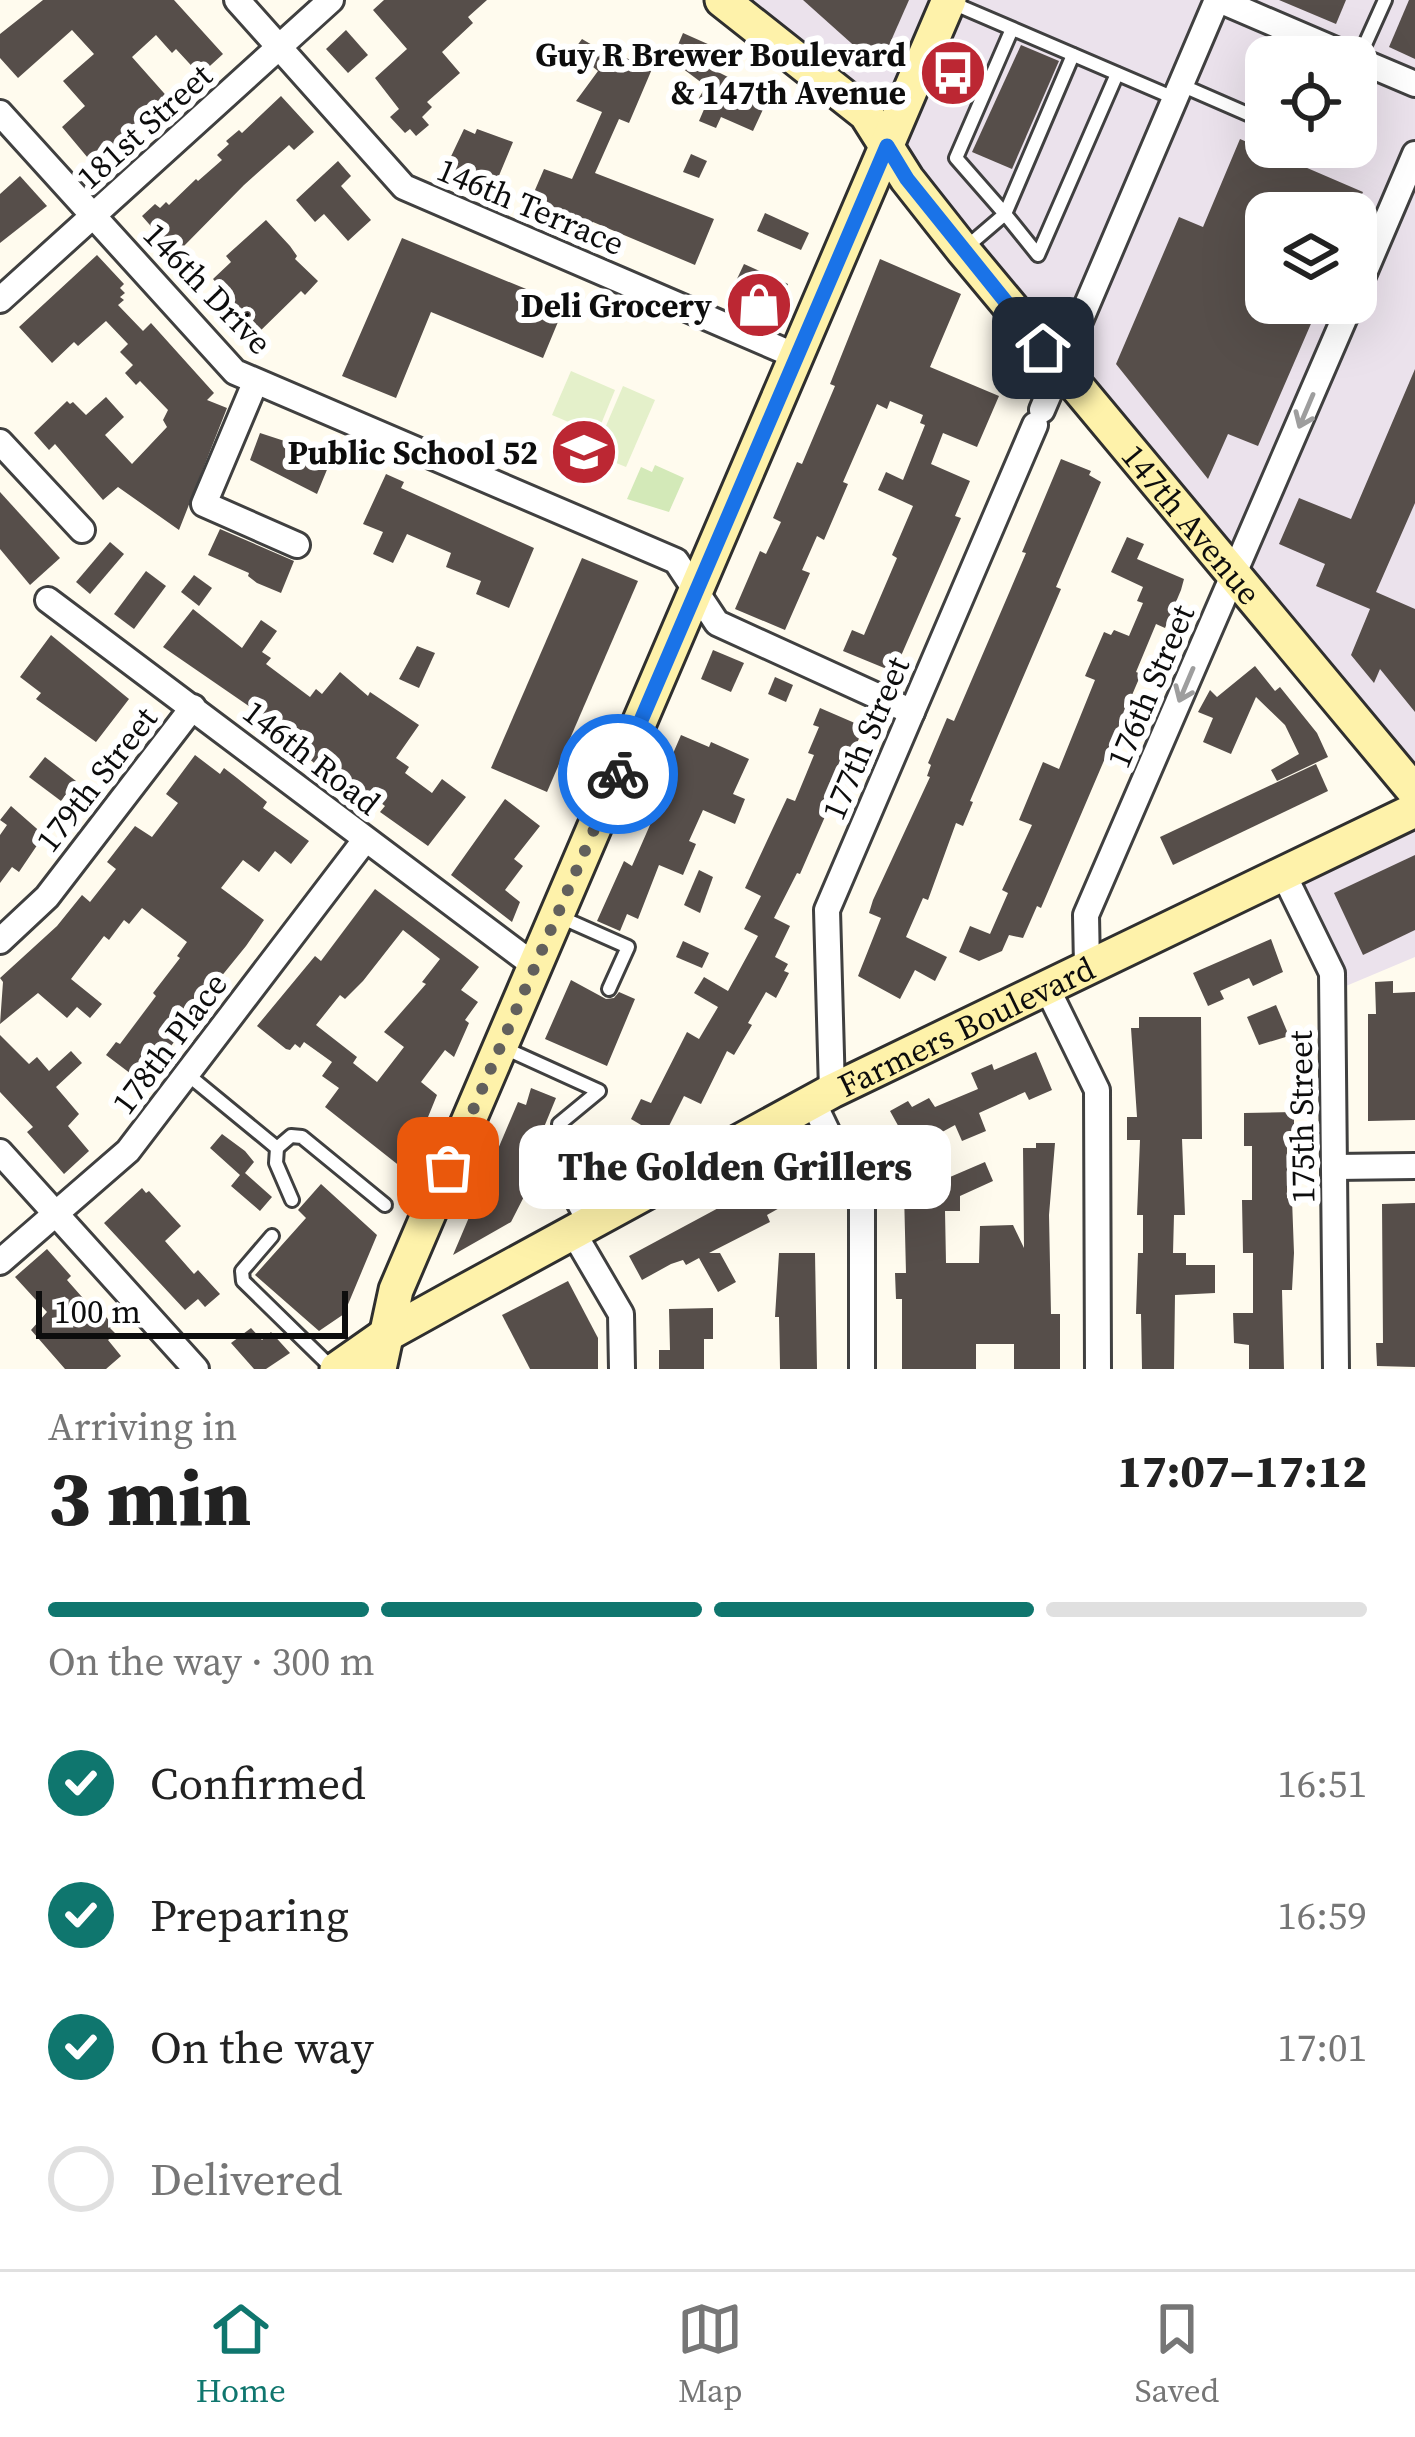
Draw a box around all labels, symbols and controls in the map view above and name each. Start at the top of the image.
place label: Guy R Brewer Boulevard & 147th Avenue [535,32,906,115]
map controls [1245,36,1377,324]
button: locate [1245,36,1377,168]
bus stop icon: Guy R Brewer Boulevard & 147th Avenue [918,38,988,108]
street label: 181st Street [67,53,222,199]
street label: 146th Terrace [431,147,631,266]
button: layers [1245,192,1377,324]
street label: 146th Drive [133,213,282,364]
shop icon: Deli Grocery [724,270,794,340]
place label: Deli Grocery [521,283,712,328]
pin [992,297,1094,399]
icon: home [1010,315,1076,381]
one-way arrow [1293,392,1315,428]
school or university icon: Public School 52 [549,417,619,487]
place label: Public School 52 [287,430,538,475]
street label: 147th Avenue [1111,435,1271,614]
street label: 176th Street [1096,598,1205,775]
street label: 177th Street [811,650,920,827]
one-way arrow [1174,666,1196,702]
street label: 146th Road [234,690,390,825]
street label: 179th Street [25,697,168,861]
courier [558,714,678,834]
icon: bike [585,741,651,807]
street label: Farmers Boulevard [831,946,1103,1108]
street label: 178th Place [101,963,237,1123]
street label: 175th Street [1277,1030,1326,1204]
pin [397,1117,499,1219]
callout: The Golden Grillers [520,1126,952,1210]
icon: bag [415,1135,481,1201]
text: The Golden Grillers [558,1140,912,1193]
scale bar [36,1285,348,1338]
text: 100 m [54,1289,141,1334]
text: Arriving in [48,1400,237,1453]
text: 17:07–17:12 [1117,1440,1367,1502]
text: 3 min [48,1444,251,1551]
text: On the way · 300 m [48,1635,375,1688]
icon: check [48,1750,114,1816]
text: Confirmed [150,1752,366,1814]
text: 16:51 [1277,1757,1367,1810]
icon: check [48,1882,114,1948]
text: Preparing [150,1884,349,1946]
text: 16:59 [1277,1889,1367,1942]
icon: check [48,2014,114,2080]
text: On the way [150,2016,374,2078]
text: 17:01 [1277,2021,1367,2074]
text: Delivered [150,2148,342,2210]
tab: Home [196,2296,286,2413]
tab: Map [677,2296,743,2413]
tab: Saved [1135,2296,1219,2413]

